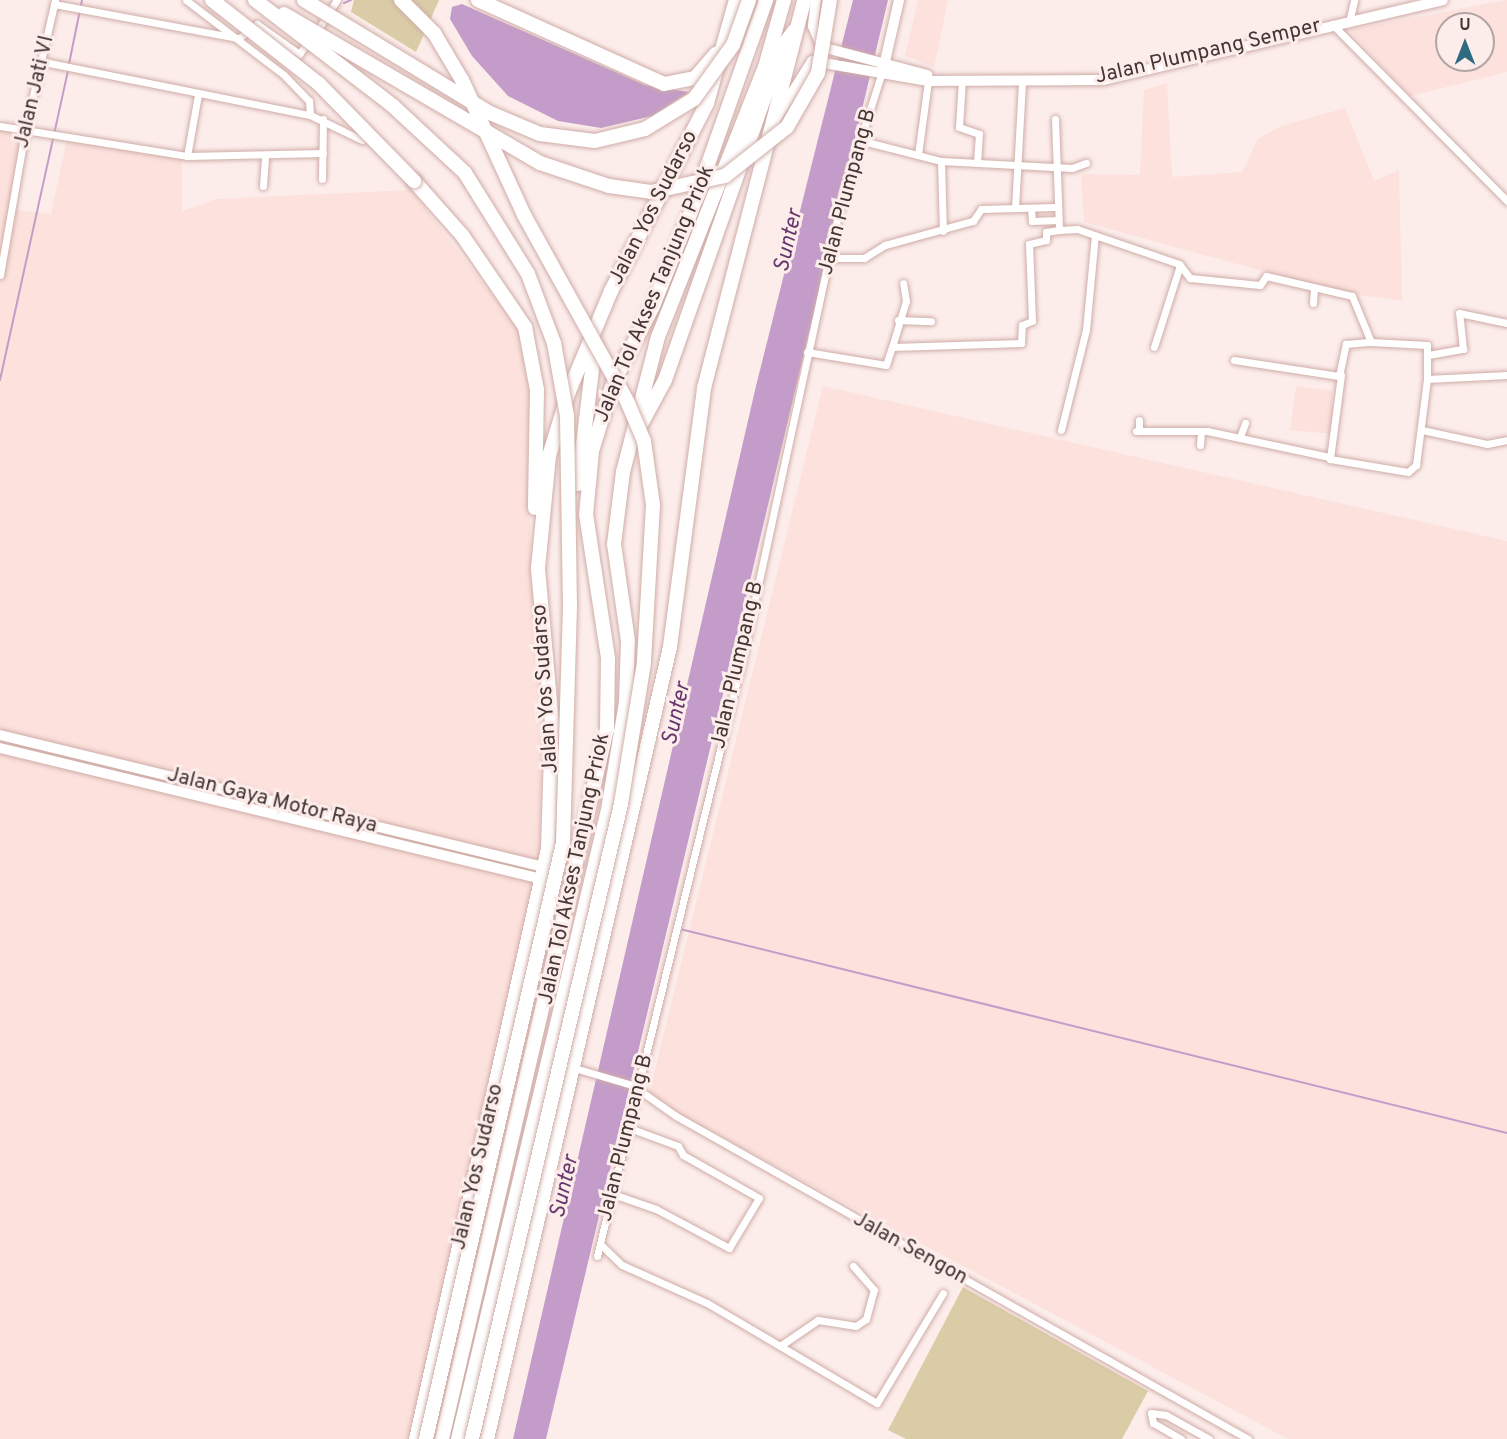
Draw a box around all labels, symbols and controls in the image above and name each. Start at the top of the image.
north arrow [1435,12,1495,72]
street label: Jalan Plumpang Semper [1093,14,1323,90]
text: U [1459,16,1471,36]
street label: Jalan Jati VI [10,33,60,151]
street label: Jalan Plumpang B [814,106,882,278]
street label: Jalan Yos Sudarso [604,126,704,290]
street label: Jalan Tol Akses Tanjung Priok [589,160,721,428]
water label: Sunter [769,207,809,275]
street label: Jalan Plumpang B [706,579,770,751]
street label: Jalan Yos Sudarso [527,603,565,775]
water label: Sunter [657,680,697,748]
street label: Jalan Tol Akses Tanjung Priok [534,730,616,1008]
street label: Jalan Gaya Motor Raya [164,763,380,839]
street label: Jalan Plumpang B [593,1052,659,1224]
street label: Jalan Yos Sudarso [447,1081,509,1253]
water label: Sunter [545,1153,585,1221]
street label: Jalan Sengon [848,1207,972,1291]

